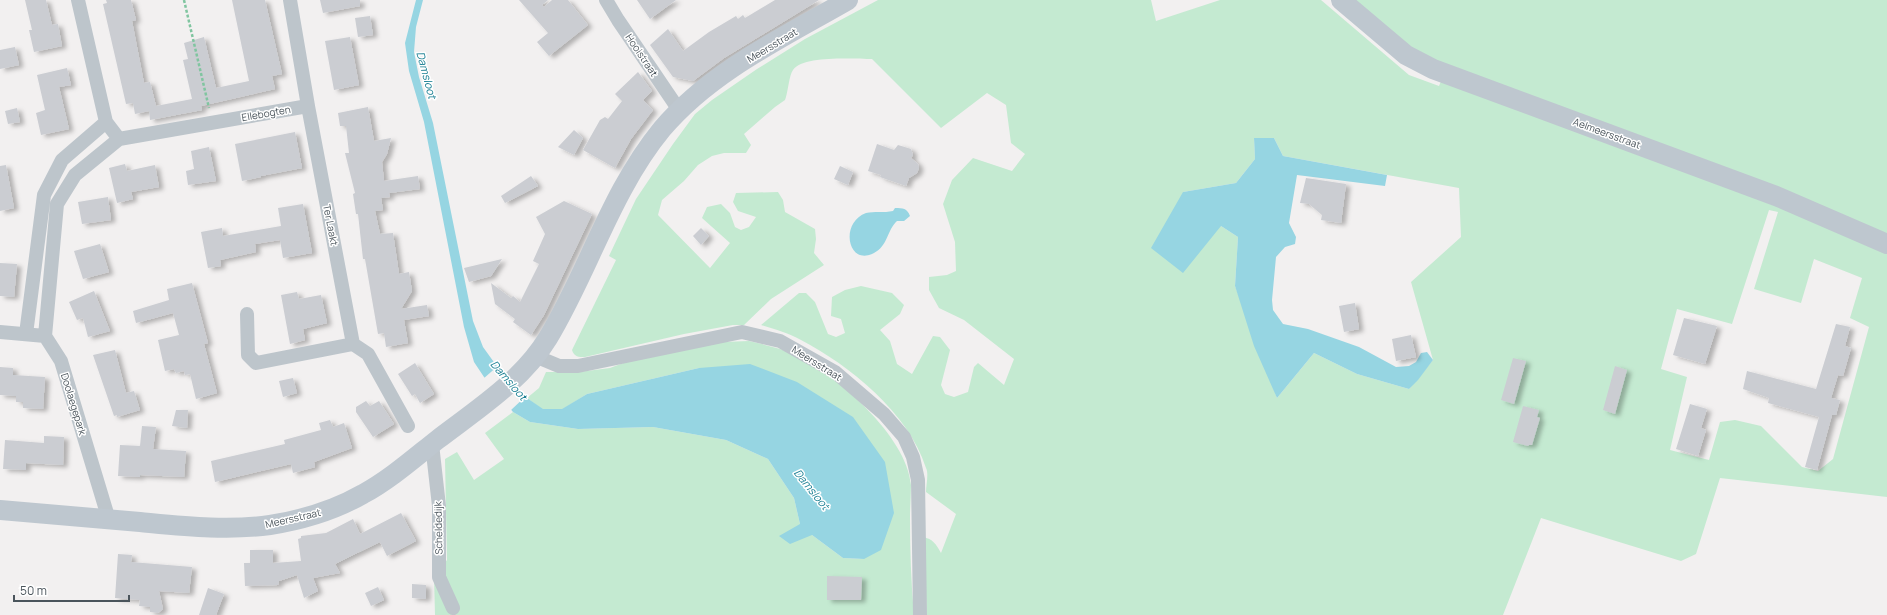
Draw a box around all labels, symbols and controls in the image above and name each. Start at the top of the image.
street label: Meersstraat [744,24,800,66]
street label: Hooistraat [623,31,661,79]
water label: Damsloot [413,50,441,102]
street label: Ellebogten [240,102,292,124]
street label: Aelmeersstraat [1571,114,1643,152]
street label: Ter Laakt [320,203,342,247]
street label: Meersstraat [789,342,845,384]
water label: Damsloot [487,357,532,404]
street label: Doolaegepark [58,371,90,438]
water label: Damsloot [791,465,834,514]
street label: Scheldedijk [431,500,445,555]
street label: Meersstraat [264,505,322,531]
scale bar [14,577,129,603]
text: 50 m [20,582,47,599]

